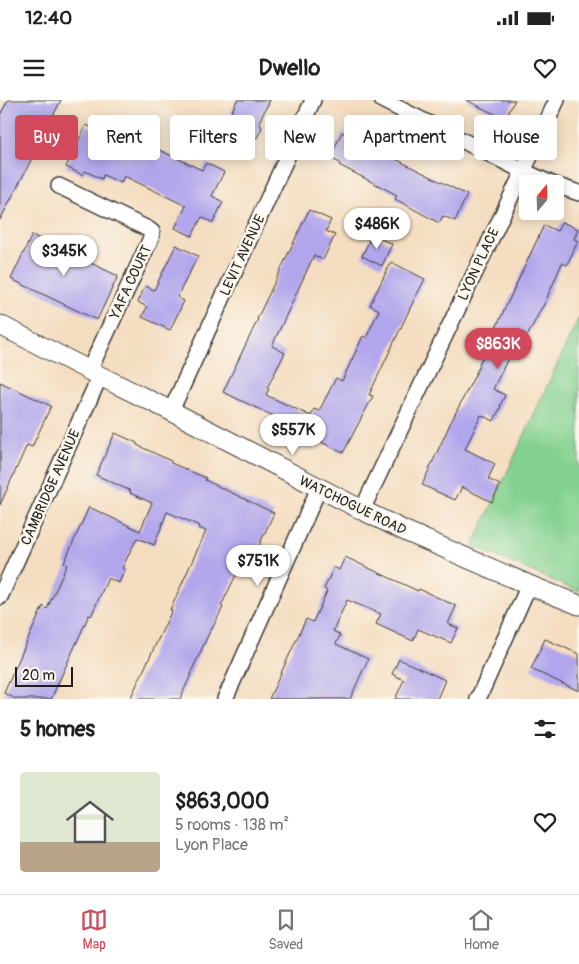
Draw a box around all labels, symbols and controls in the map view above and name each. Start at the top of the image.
text: 12:40 [25,6,72,30]
icon: menu [20,54,48,82]
text: Dwello [259,54,320,82]
icon: heart [531,54,559,82]
chip: Buy [15,115,78,160]
chip: Rent [88,115,160,160]
chip: Filters [170,115,255,160]
chip: New [265,115,334,160]
chip: Apartment [344,115,464,160]
chip: House [474,115,557,160]
north arrow [519,175,564,220]
map controls [519,175,564,220]
pin: $486K [342,208,412,250]
street label: LEVIT AVENUE [216,212,269,298]
text: $486K [355,214,399,234]
street label: LYON PLACE [454,225,503,303]
pin: $345K [29,234,99,277]
text: $345K [41,241,87,261]
street label: YAFA COURT [105,242,155,323]
pin: $863K [463,328,533,370]
text: $863K [476,334,520,354]
pin: $557K [258,414,328,456]
text: $557K [271,420,315,440]
street label: CAMBRIDGE AVENUE [17,426,84,548]
street label: WATCHOGUE ROAD [296,472,409,539]
pin: $751K [223,544,293,587]
text: $751K [237,551,279,571]
scale bar [15,664,72,687]
text: 20 m [22,667,55,684]
icon: filters [531,715,559,743]
text: 5 homes [20,716,95,743]
text: $863,000 [175,788,269,815]
icon: home [60,792,120,852]
icon: heart [531,808,559,836]
text: 5 rooms · 138 m² [175,815,289,835]
text: Lyon Place [175,835,248,855]
tab: Map [80,906,108,953]
tab: Saved [268,906,303,953]
tab: Home [464,906,499,953]

